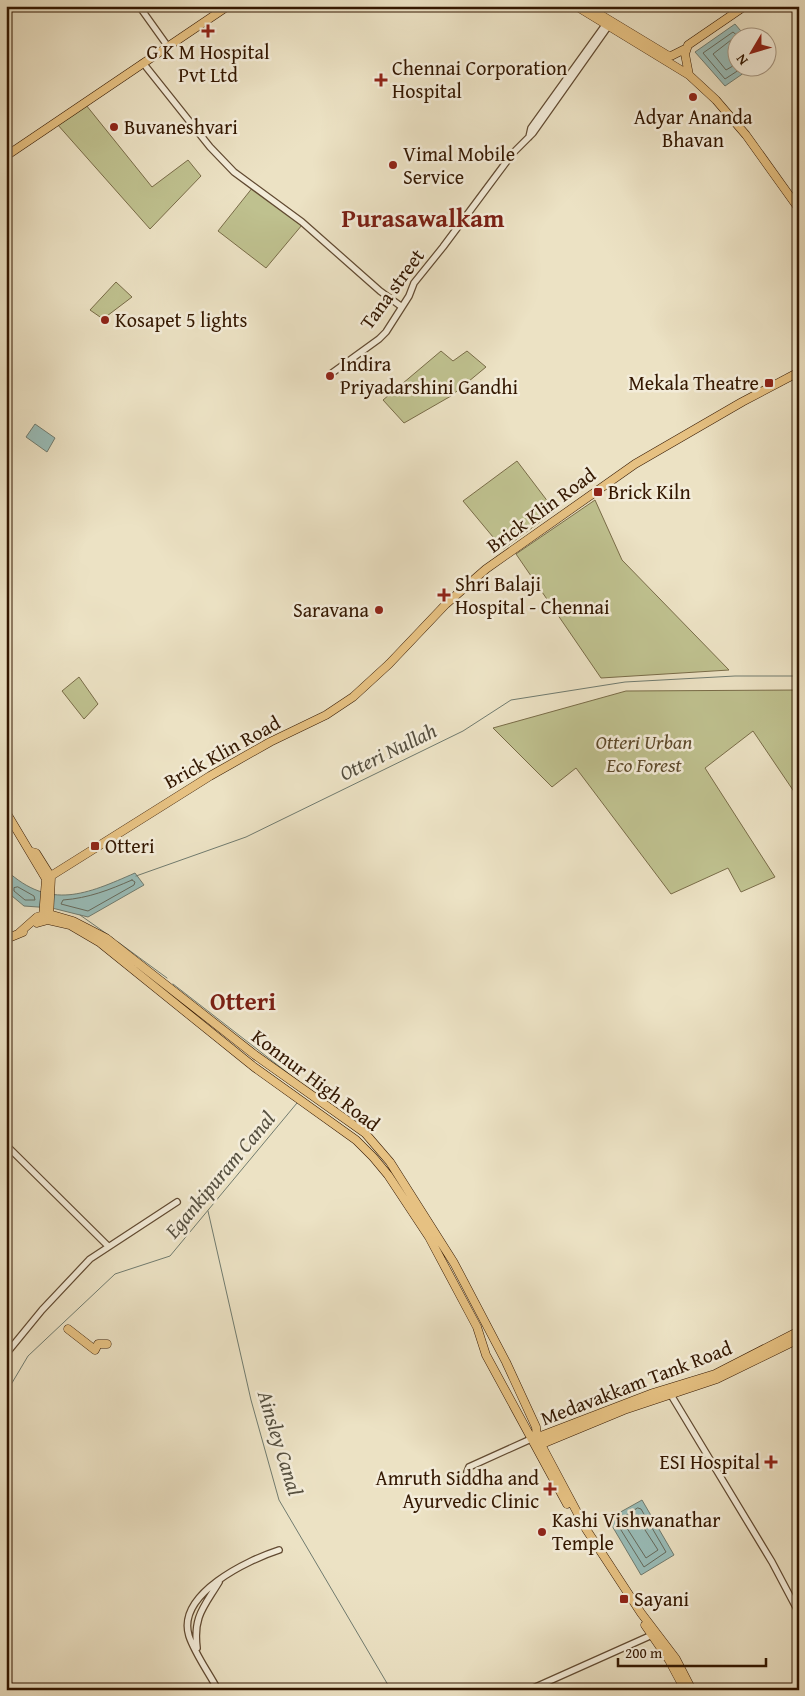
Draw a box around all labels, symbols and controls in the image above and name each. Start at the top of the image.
marker: G K M Hospital Pvt Ltd [201,24,215,38]
north arrow [728,28,778,78]
place label: G K M Hospital Pvt Ltd [146,37,270,89]
text: N [731,50,753,70]
place label: Chennai Corporation Hospital [392,53,567,105]
marker: Chennai Corporation Hospital [374,73,388,87]
marker: Adyar Ananda Bhavan [687,91,699,103]
place label: Adyar Ananda Bhavan [634,102,753,154]
place label: Buvaneshvari [124,112,238,141]
marker: Buvaneshvari [108,121,120,133]
place label: Vimal Mobile Service [403,139,515,191]
marker: Vimal Mobile Service [387,159,399,171]
district label: Purasawalkam [342,200,505,236]
street label: Tana street [352,242,431,335]
place label: Kosapet 5 lights [115,305,248,334]
marker: Kosapet 5 lights [99,314,111,326]
place label: Indira Priyadarshini Gandhi [340,349,519,401]
place label: Mekala Theatre [628,368,759,397]
marker: Indira Priyadarshini Gandhi [324,370,336,382]
marker: Mekala Theatre [763,377,775,389]
street label: Brick Klin Road [480,460,602,559]
place label: Brick Kiln [608,477,691,506]
marker: Brick Kiln [592,486,604,498]
place label: Shri Balaji Hospital - Chennai [455,569,610,621]
marker: Shri Balaji Hospital - Chennai [437,588,451,602]
place label: Saravana [293,595,370,624]
marker: Saravana [373,604,385,616]
street label: Brick Klin Road [158,707,285,795]
water label: Otteri Nullah [334,714,442,788]
park label: Otteri Urban Eco Forest [596,727,692,779]
place label: Otteri [105,831,155,860]
marker: Otteri [89,840,101,852]
district label: Otteri [210,983,276,1019]
street label: Konnur High Road [246,1022,387,1138]
water label: Egankipuram Canal [156,1104,282,1246]
street label: Medavakkam Tank Road [536,1333,736,1432]
water label: Ainsley Canal [250,1386,311,1499]
place label: ESI Hospital [660,1447,760,1476]
marker: ESI Hospital [764,1455,778,1469]
place label: Amruth Siddha and Ayurvedic Clinic [376,1463,539,1515]
marker: Amruth Siddha and Ayurvedic Clinic [543,1482,557,1496]
place label: Kashi Vishwanathar Temple [552,1505,720,1557]
marker: Kashi Vishwanathar Temple [536,1526,548,1538]
place label: Sayani [634,1584,690,1613]
marker: Sayani [618,1593,630,1605]
scale bar [618,1636,765,1668]
text: 200 m [625,1642,663,1663]

